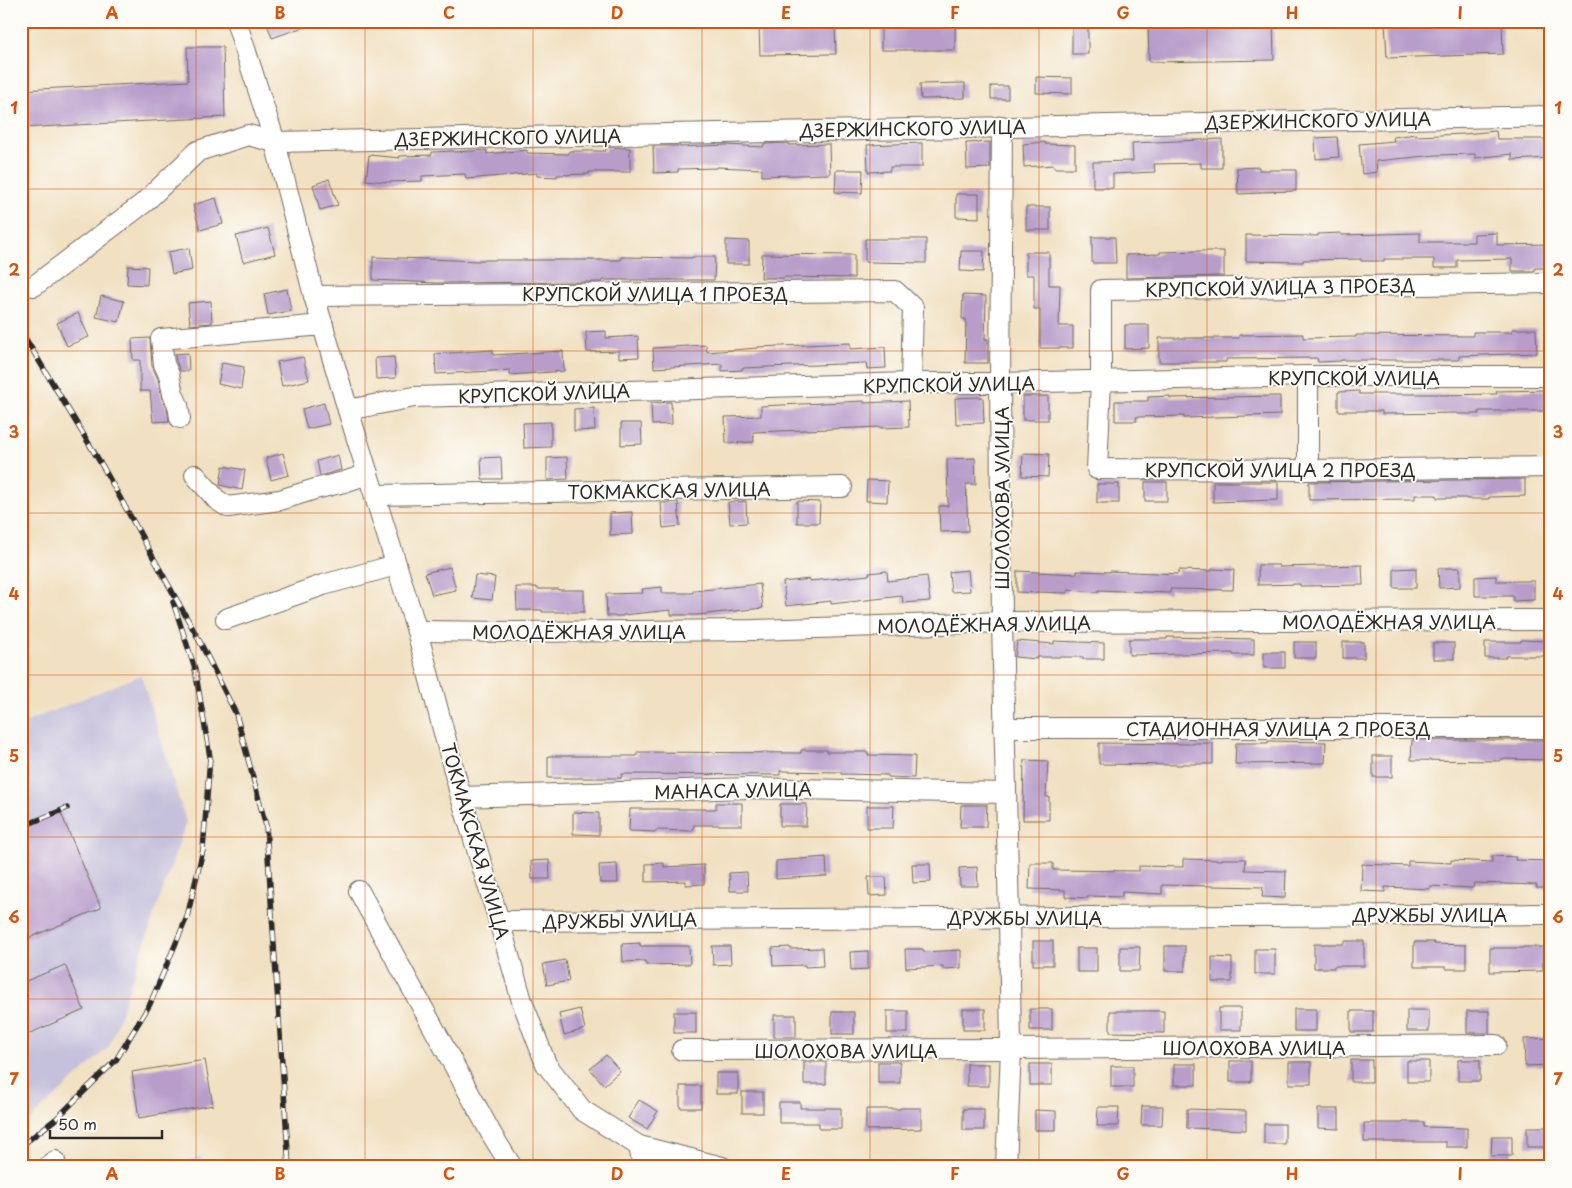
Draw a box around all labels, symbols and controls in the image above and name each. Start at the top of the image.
text: A [106,0,119,24]
text: B [275,0,286,24]
text: C [443,0,455,24]
text: D [611,0,623,24]
text: E [781,0,791,24]
text: F [950,0,960,24]
text: G [1116,0,1130,24]
text: H [1286,0,1298,24]
text: I [1457,0,1463,24]
text: 1 [10,95,18,119]
text: 1 [1554,95,1562,119]
street label: ДЗЕРЖИНСКОГО УЛИЦА [1204,105,1432,135]
street label: ДЗЕРЖИНСКОГО УЛИЦА [799,113,1027,143]
street label: ДЗЕРЖИНСКОГО УЛИЦА [394,122,622,152]
text: 2 [8,257,20,281]
text: 2 [1552,257,1564,281]
street label: КРУПСКОЙ УЛИЦА 3 ПРОЕЗД [1145,271,1415,303]
street label: КРУПСКОЙ УЛИЦА 1 ПРОЕЗД [522,280,788,307]
street label: КРУПСКОЙ УЛИЦА [1268,364,1440,391]
street label: КРУПСКОЙ УЛИЦА [863,369,1036,399]
street label: КРУПСКОЙ УЛИЦА [457,376,631,409]
street label: ШОЛОХОВА УЛИЦА [988,406,1015,590]
text: 3 [9,419,19,443]
text: 3 [1553,419,1563,443]
street label: КРУПСКОЙ УЛИЦА 2 ПРОЕЗД [1145,456,1415,483]
street label: ТОКМАКСКАЯ УЛИЦА [567,475,771,505]
text: 4 [9,581,20,605]
text: 4 [1553,581,1564,605]
street label: МОЛОДЁЖНАЯ УЛИЦА [1282,608,1496,635]
street label: МОЛОДЁЖНАЯ УЛИЦА [877,609,1091,639]
street label: МОЛОДЁЖНАЯ УЛИЦА [472,618,686,645]
street label: СТАДИОННАЯ УЛИЦА 2 ПРОЕЗД [1126,715,1430,742]
street label: ТОКМАКСКАЯ УЛИЦА [435,740,517,943]
text: 5 [9,743,19,767]
text: 5 [1553,743,1563,767]
street label: МАНАСА УЛИЦА [654,775,812,805]
street label: ДРУЖБЫ УЛИЦА [1352,901,1507,928]
text: 6 [8,904,20,928]
street label: ДРУЖБЫ УЛИЦА [947,904,1102,931]
text: 6 [1552,904,1564,928]
street label: ДРУЖБЫ УЛИЦА [542,905,698,935]
street label: ШОЛОХОВА УЛИЦА [1162,1034,1346,1061]
street label: ШОЛОХОВА УЛИЦА [754,1037,938,1064]
text: 7 [9,1066,19,1090]
text: 7 [1553,1066,1563,1090]
scale bar [50,1108,162,1140]
text: 50 m [58,1112,97,1135]
text: A [106,1161,119,1185]
text: B [275,1161,286,1185]
text: C [443,1161,455,1185]
text: D [611,1161,623,1185]
text: E [781,1161,791,1185]
text: F [950,1161,960,1185]
text: G [1116,1161,1130,1185]
text: H [1286,1161,1298,1185]
text: I [1457,1161,1463,1185]

